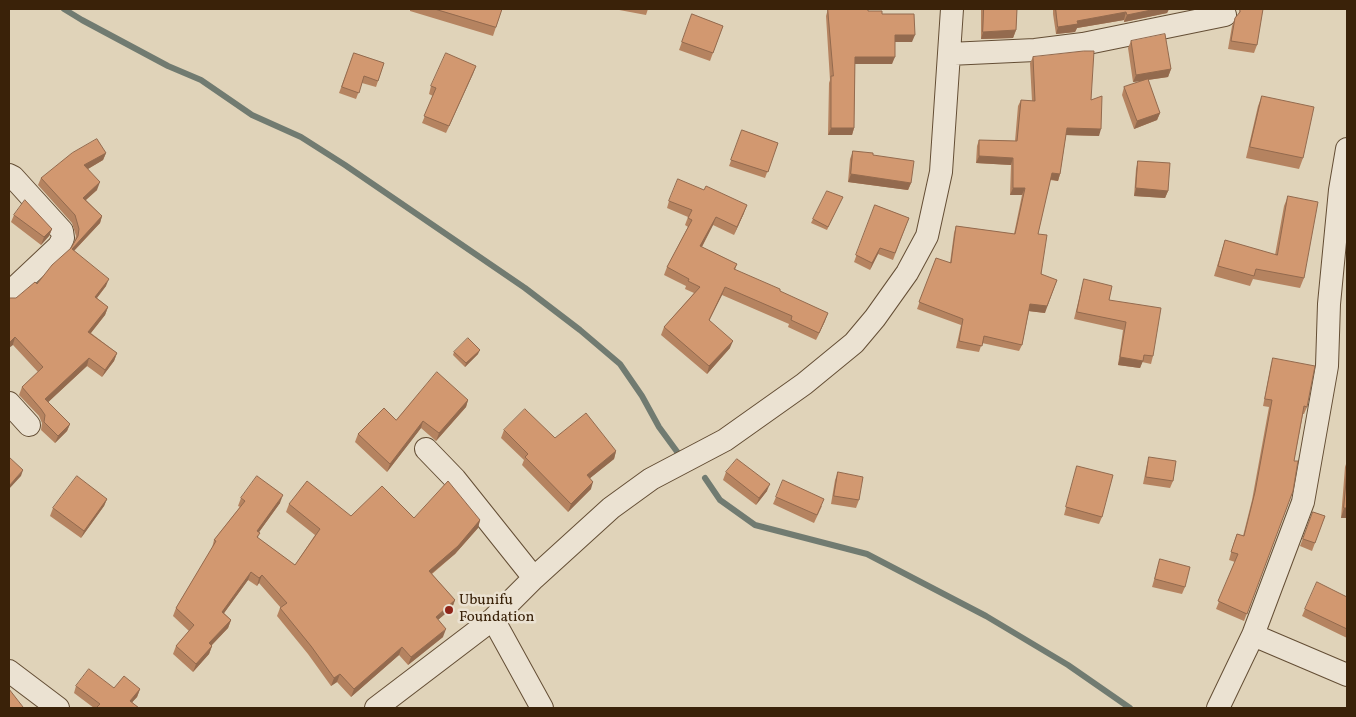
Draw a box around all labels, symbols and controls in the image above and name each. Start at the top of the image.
place label: Ubunifu Foundation [459,592,534,627]
marker: Ubunifu Foundation [443,604,455,616]

